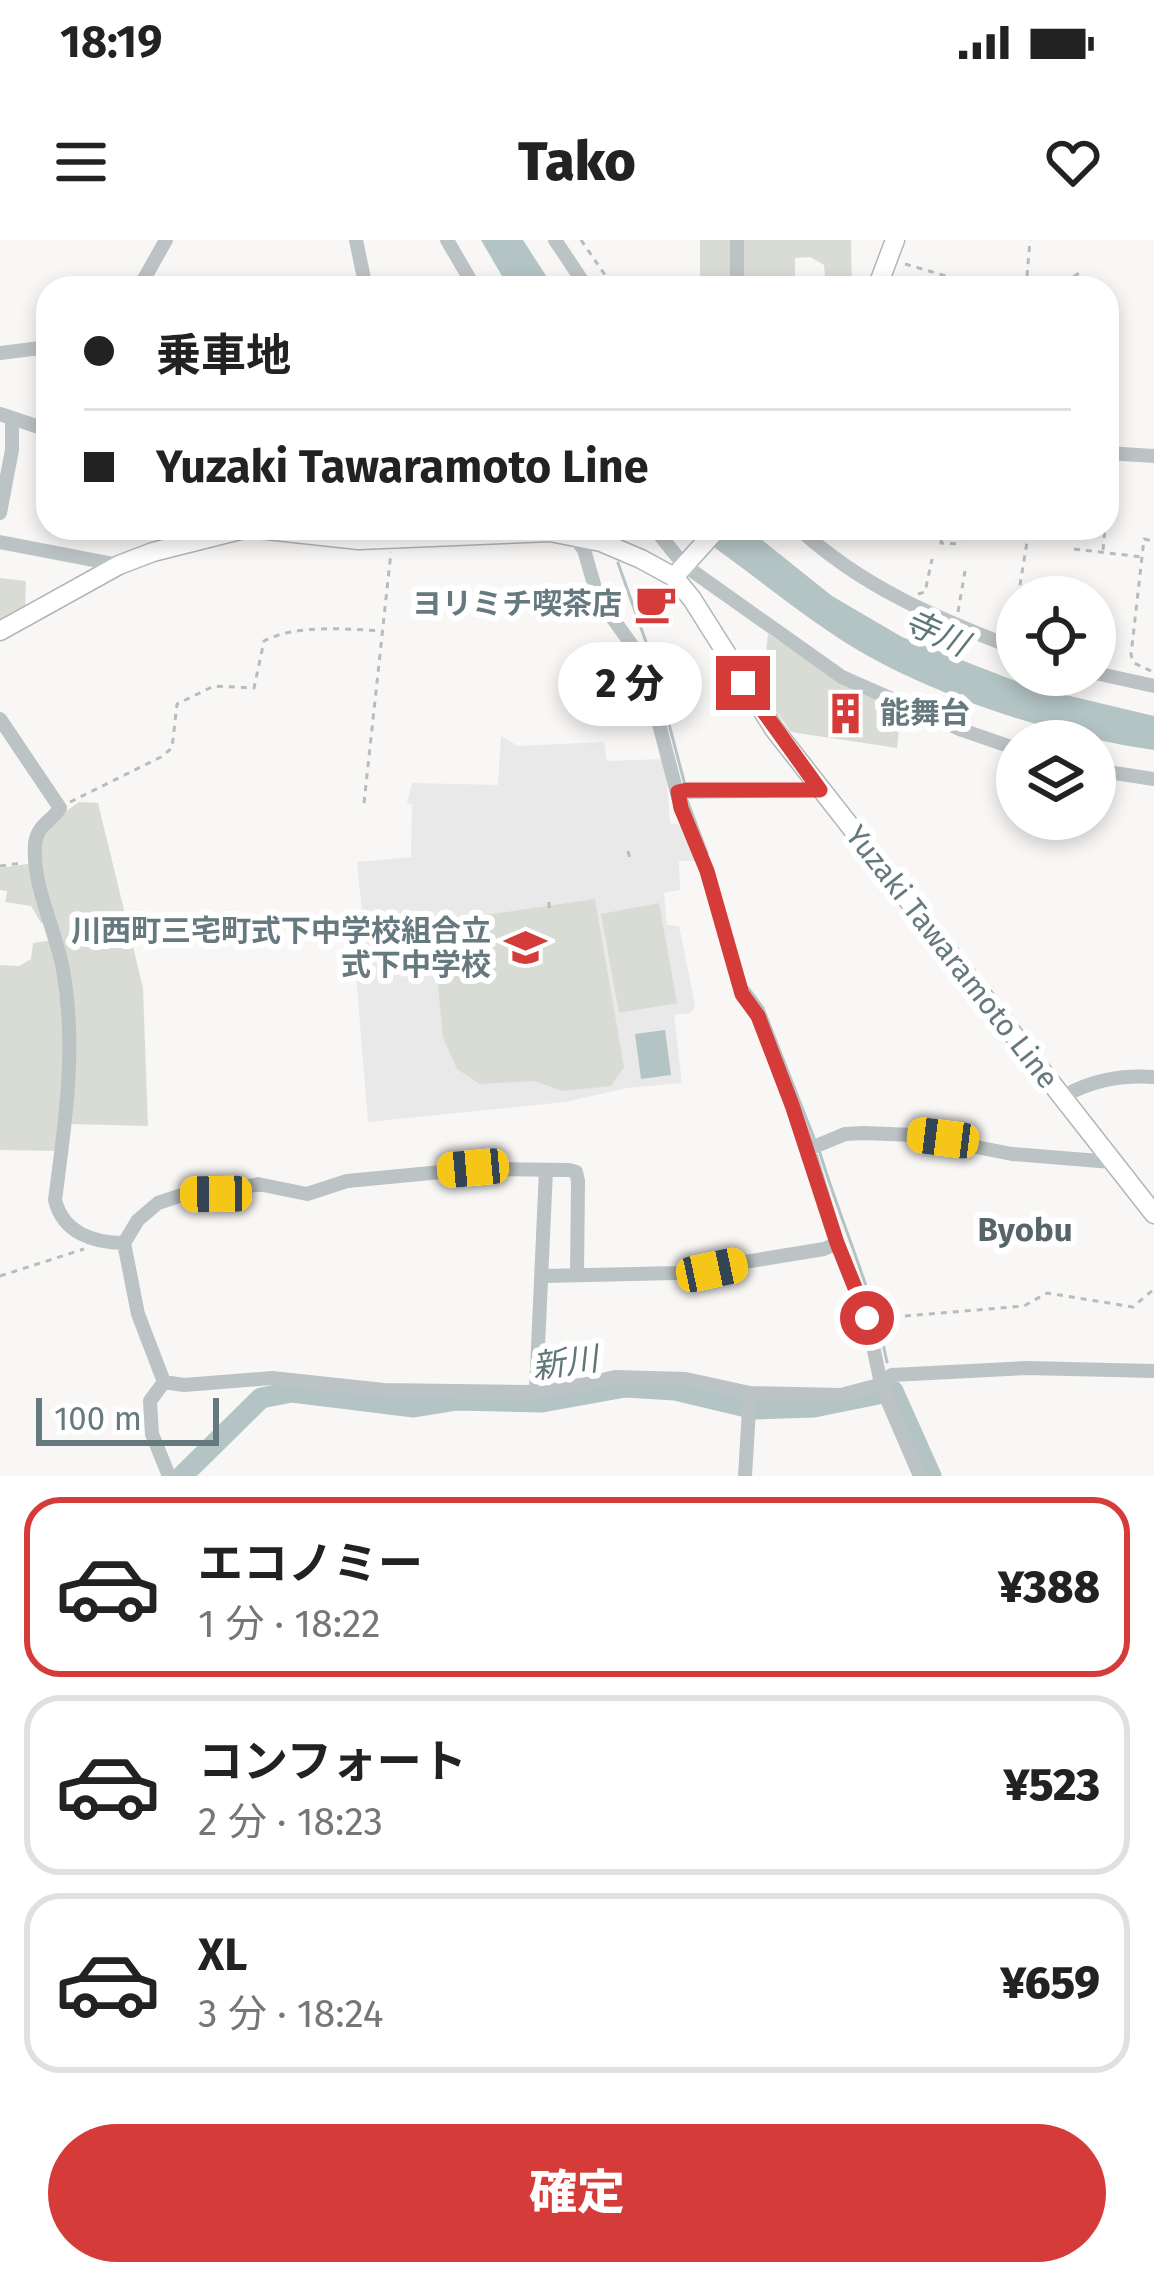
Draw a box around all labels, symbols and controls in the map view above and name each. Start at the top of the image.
text: 18:19 [60,15,162,69]
icon: menu [48,129,114,195]
icon: heart [1040,129,1106,195]
text: Tako [518,130,636,194]
text: 乗車地 [156,329,291,383]
text: Yuzaki Tawaramoto Line [156,440,649,494]
map controls [996,576,1116,840]
button: locate [996,576,1116,696]
cafe icon: ヨリミチ喫茶店 [633,581,679,627]
place label: ヨリミチ喫茶店 [412,586,622,622]
water label: 寺川 [898,601,977,666]
callout: 2 分 [557,641,701,725]
route end [716,656,770,710]
text: 2 分 [596,661,664,707]
building icon: 能舞台 [823,690,869,736]
place label: 能舞台 [880,695,970,731]
button: layers [996,720,1116,840]
street label: Yuzaki Tawaramoto Line [838,818,1066,1096]
place label: 川西町三宅町式下中学校組合立 式下中学校 [71,913,491,983]
school or university icon: 川西町三宅町式下中学校組合立 式下中学校 [502,925,548,971]
car [905,1116,981,1160]
car [436,1147,510,1189]
car [180,1175,252,1213]
district label: Byobu [977,1210,1073,1250]
car [673,1245,751,1295]
route start [840,1291,894,1345]
water label: 新川 [530,1338,603,1387]
scale bar [36,1392,219,1445]
text: 100 m [54,1399,142,1439]
icon: car [54,1533,162,1641]
text: エコノミー [198,1537,423,1591]
text: ¥388 [998,1560,1100,1614]
text: 1 分 · 18:22 [198,1601,381,1647]
icon: car [54,1731,162,1839]
text: コンフォート [198,1735,467,1789]
text: ¥523 [1004,1758,1100,1812]
text: 2 分 · 18:23 [198,1799,383,1845]
text: XL [198,1928,247,1982]
icon: car [54,1929,162,2037]
text: ¥659 [1000,1956,1100,2010]
text: 3 分 · 18:24 [198,1991,384,2037]
button: 確定 [48,2124,1106,2262]

